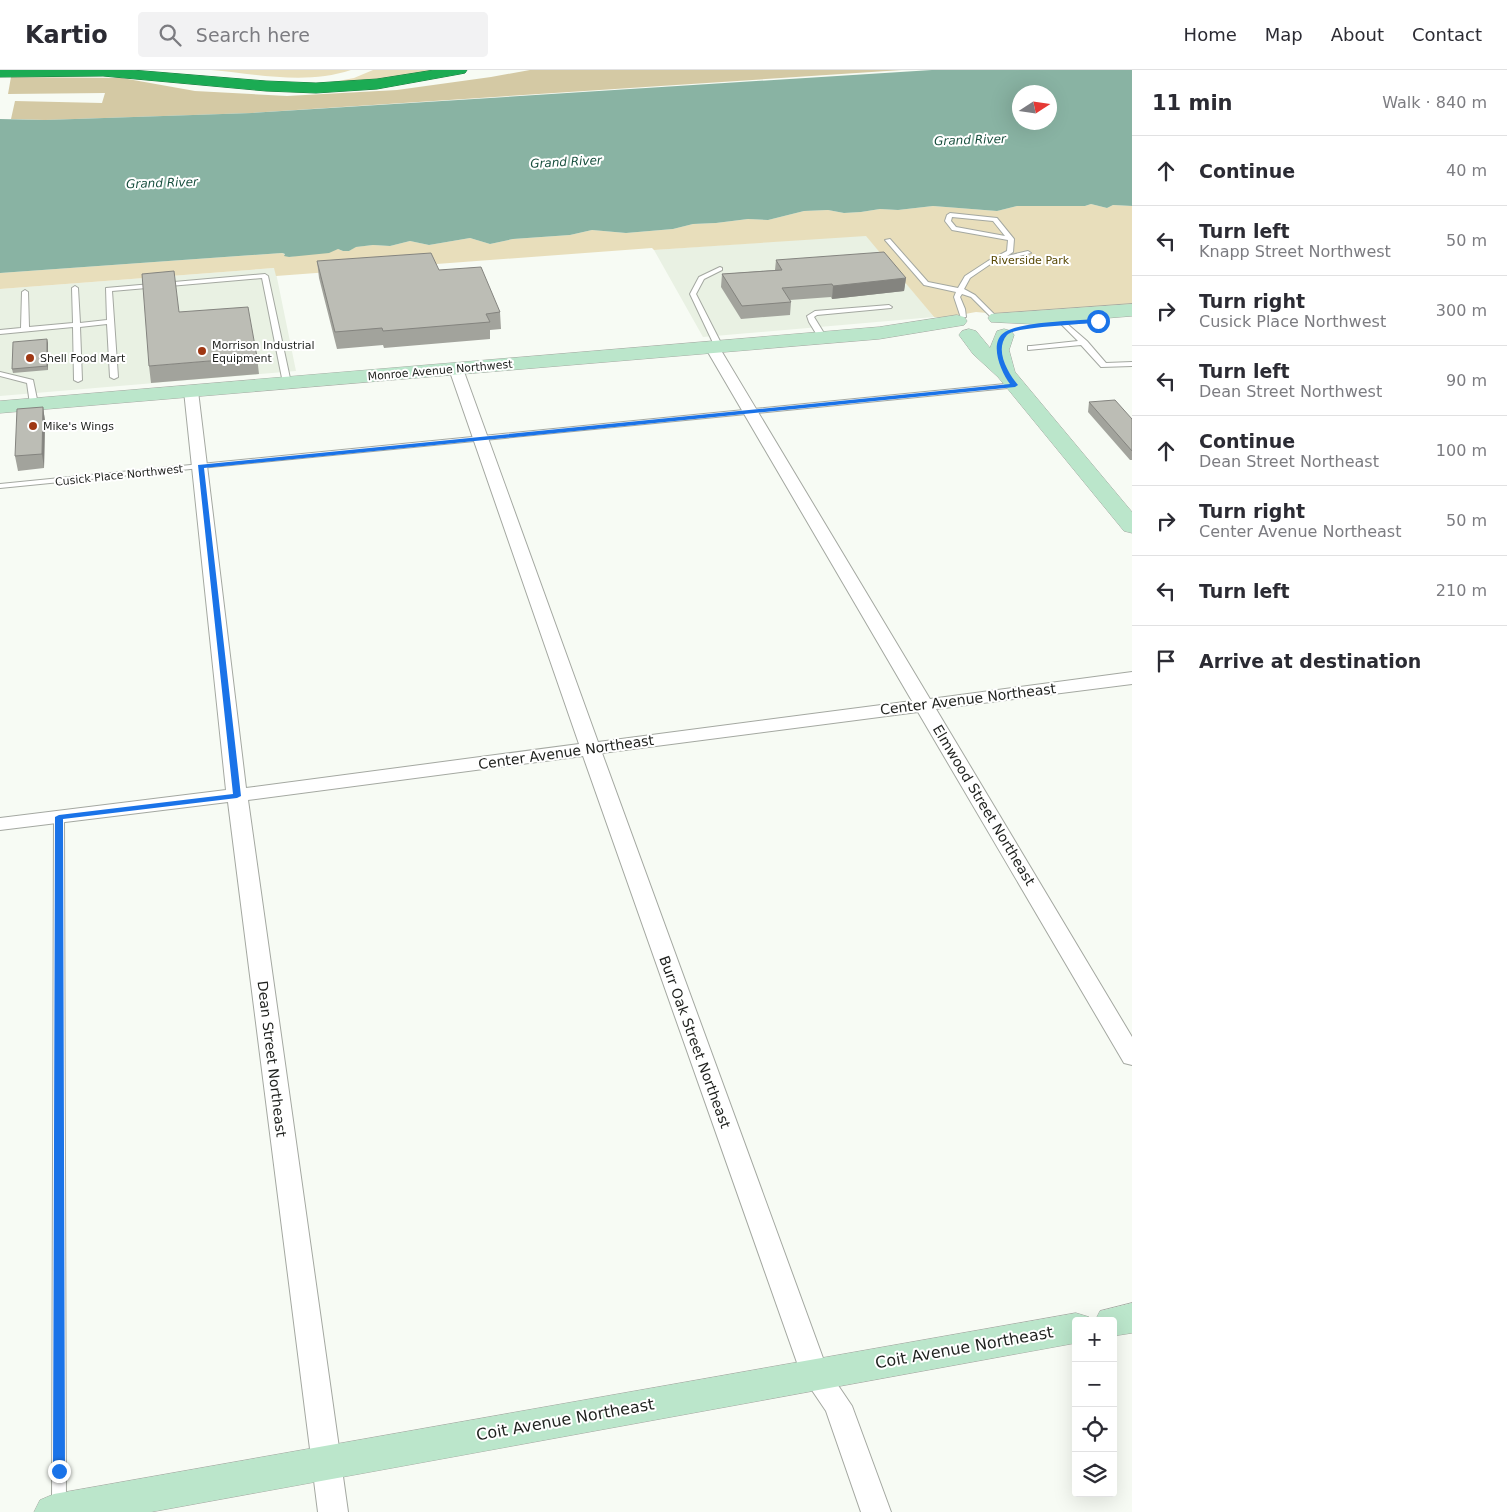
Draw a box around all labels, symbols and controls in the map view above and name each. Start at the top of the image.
search box [138,12,488,57]
text: Kartio [25,21,108,49]
icon: search [156,21,184,49]
text: Search here [196,24,310,46]
text: Home [1184,24,1237,45]
text: Map [1265,24,1303,45]
text: About [1331,24,1384,45]
text: Contact [1412,24,1482,45]
north arrow [1012,85,1057,130]
text: 11 min [1152,91,1233,115]
text: Walk · 840 m [1382,93,1487,112]
water label: Grand River [934,132,1007,148]
water label: Grand River [530,153,603,171]
icon: ahead [1152,157,1180,185]
text: Continue [1199,160,1295,182]
text: 40 m [1446,161,1487,180]
water label: Grand River [126,175,199,191]
text: Turn left [1199,220,1290,242]
icon: left [1152,227,1180,255]
text: 50 m [1446,231,1487,250]
text: Knapp Street Northwest [1199,242,1391,261]
park label: Riverside Park [991,254,1070,267]
text: Turn right [1199,290,1305,312]
icon: right [1152,297,1180,325]
text: 300 m [1436,301,1487,320]
route start [1087,310,1110,333]
text: Cusick Place Northwest [1199,312,1386,331]
place label: Morrison Industrial Equipment [212,339,315,365]
marker: Morrison Industrial Equipment [196,345,208,357]
marker: Shell Food Mart [24,352,36,364]
place label: Shell Food Mart [40,352,126,365]
street label: Monroe Avenue Northwest [367,358,514,383]
text: Turn left [1199,360,1290,382]
icon: left [1152,367,1180,395]
text: 90 m [1446,371,1487,390]
text: Dean Street Northwest [1199,382,1382,401]
marker: Mike's Wings [27,420,39,432]
place label: Mike's Wings [43,420,114,433]
text: Continue [1199,430,1295,452]
icon: ahead [1152,437,1180,465]
text: 100 m [1436,441,1487,460]
text: Dean Street Northeast [1199,452,1379,471]
street label: Cusick Place Northwest [54,462,184,489]
text: Turn right [1199,500,1305,522]
icon: right [1152,507,1180,535]
text: 50 m [1446,511,1487,530]
text: Center Avenue Northeast [1199,522,1401,541]
icon: left [1152,577,1180,605]
text: Turn left [1199,580,1290,602]
text: 210 m [1436,581,1487,600]
icon: arrive [1152,647,1180,675]
text: Arrive at destination [1199,650,1421,672]
street label: Center Avenue Northeast [879,680,1057,718]
street label: Elmwood Street Northeast [930,722,1039,889]
street label: Center Avenue Northeast [477,732,655,772]
street label: Burr Oak Street Northeast [656,954,734,1131]
street label: Dean Street Northeast [254,980,290,1139]
map controls [1072,1317,1117,1497]
button: + [1072,1317,1117,1362]
street label: Coit Avenue Northeast [874,1322,1055,1373]
button: − [1072,1362,1117,1407]
street label: Coit Avenue Northeast [475,1394,656,1445]
button: locate [1072,1407,1117,1452]
button: layers [1072,1452,1117,1497]
route end [48,1460,71,1483]

